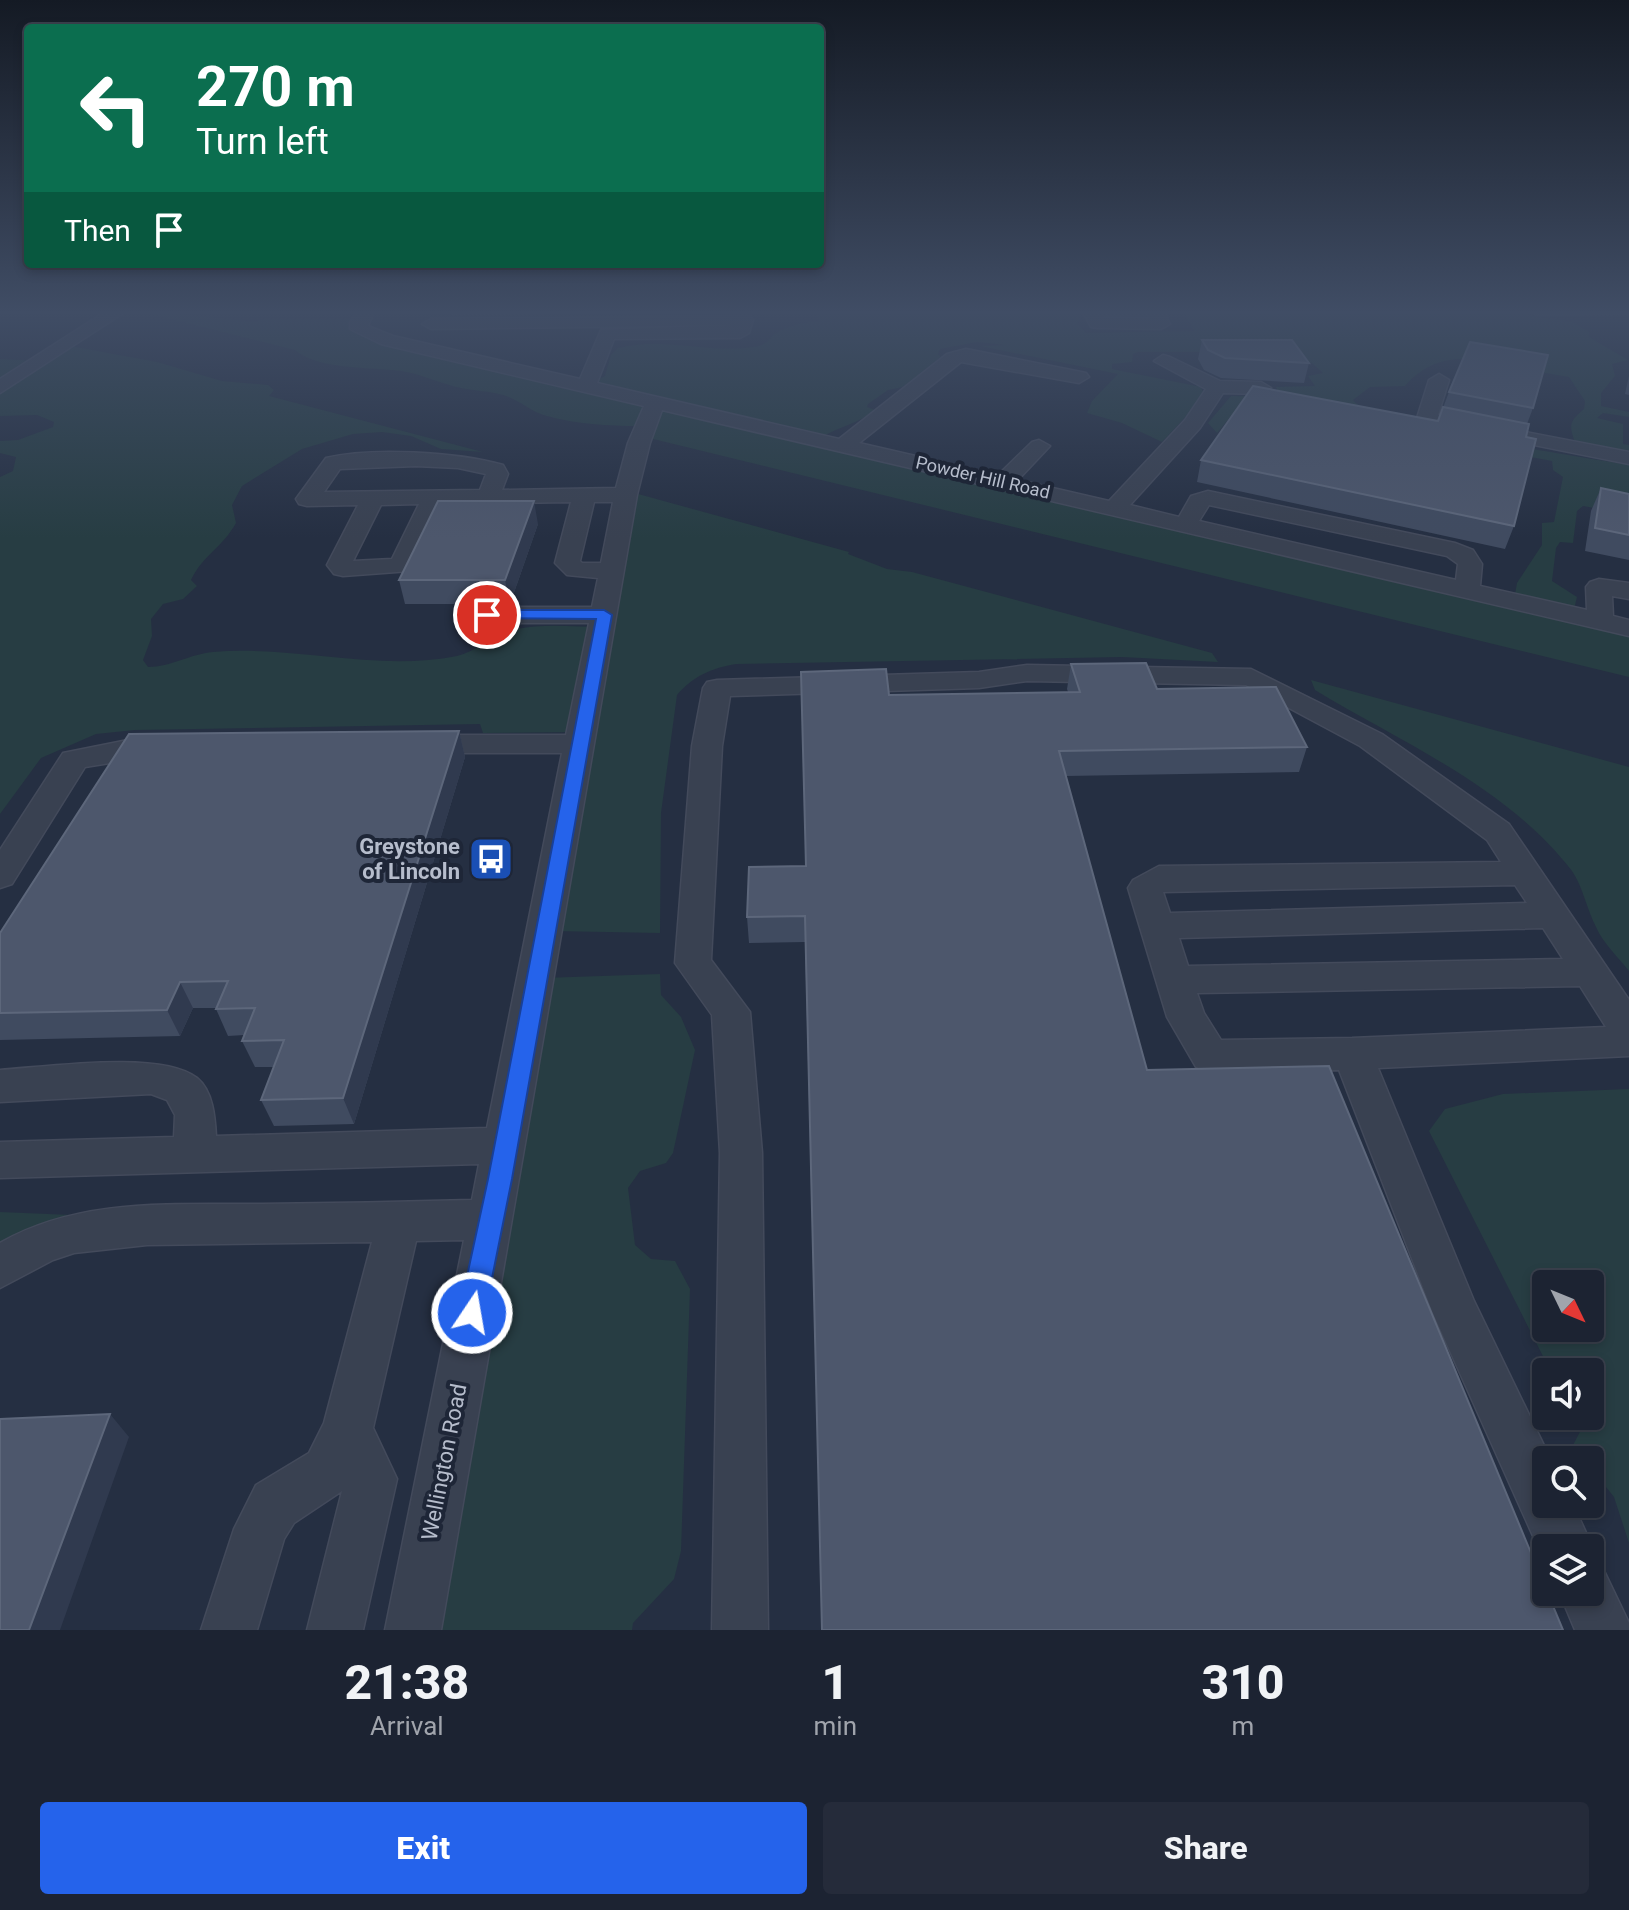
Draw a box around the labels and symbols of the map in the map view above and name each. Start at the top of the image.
street label: Powder Hill Road [914,451,1052,503]
pin [453,581,521,649]
place label: Greystone of Lincoln [359,834,460,884]
bus stop icon: Greystone of Lincoln [467,835,515,883]
north arrow [1532,1270,1604,1342]
position arrow [430,1271,514,1355]
street label: Wellington Road [417,1382,471,1542]

